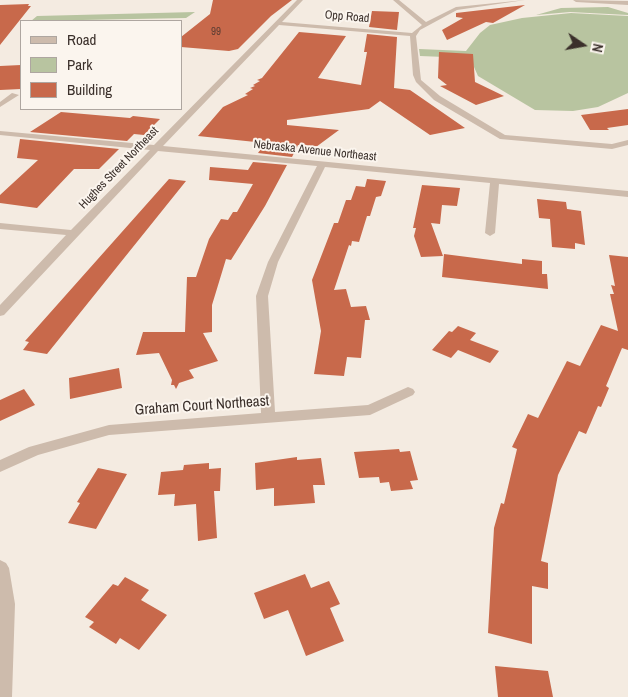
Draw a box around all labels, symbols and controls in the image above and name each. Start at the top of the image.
street label: Opp Road [324,8,370,26]
legend [20,20,182,110]
north arrow [558,20,608,70]
house number: 99 [211,25,221,39]
text: Road [67,29,96,50]
text: N [588,42,607,54]
text: Park [67,54,92,75]
text: Building [67,79,112,100]
street label: Hughes Street Northeast [76,124,162,212]
street label: Nebraska Avenue Northeast [253,137,377,165]
street label: Graham Court Northeast [134,392,270,420]

